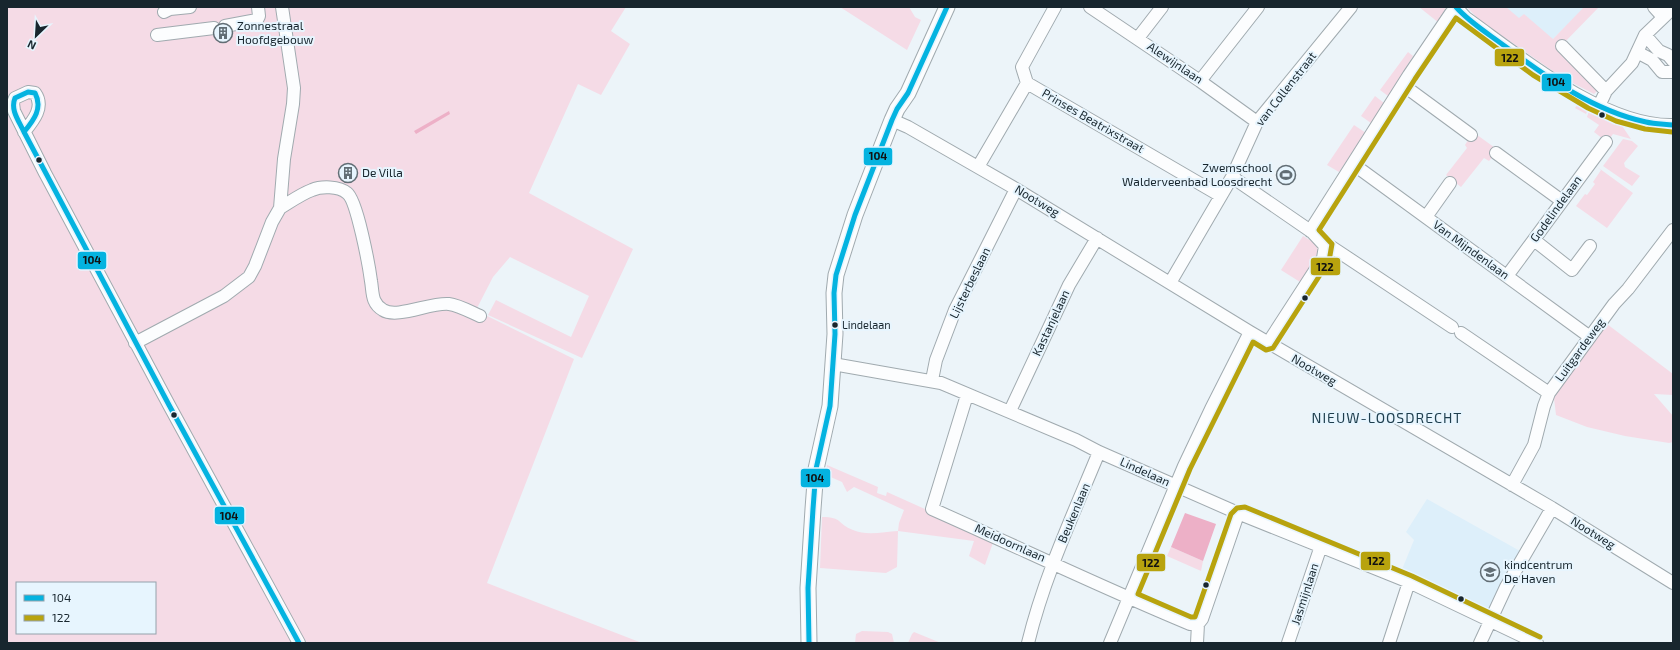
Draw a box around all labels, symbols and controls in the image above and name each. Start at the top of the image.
north arrow [16,16,56,56]
place label: Zonnestraal Hoofdgebouw [237,18,314,46]
building icon: Zonnestraal Hoofdgebouw [212,22,234,44]
text: N [25,38,38,53]
street label: Alewijnlaan [1145,38,1206,87]
street label: van Collenstraat [1252,48,1319,128]
line badge: 122 [1494,48,1525,67]
text: 122 [1501,51,1519,64]
line badge: 104 [1541,73,1572,92]
text: 104 [1547,75,1565,88]
street label: Prinses Beatrixstraat [1040,85,1147,155]
unlabelled marker [1597,110,1607,120]
line badge: 104 [863,147,893,166]
text: 104 [869,149,887,162]
unlabelled marker [34,155,44,165]
place label: Zwemschool Walderveenbad Loosdrecht [1122,160,1272,188]
building icon: De Villa [337,162,359,184]
sports icon: Zwemschool Walderveenbad Loosdrecht [1275,164,1297,186]
place label: De Villa [362,165,403,179]
street label: Godelindelaan [1527,173,1584,244]
street label: Nootweg [1013,181,1063,219]
street label: Van Mijndenlaan [1430,217,1512,282]
street label: Lijsterbeslaan [946,245,993,321]
line badge: 104 [77,251,107,270]
text: 104 [83,253,101,266]
line badge: 122 [1310,257,1341,276]
text: 122 [1316,260,1334,273]
street label: Kastanjelaan [1029,287,1072,358]
unlabelled marker [1300,293,1310,303]
street label: Luitgardeweg [1552,315,1607,384]
place label: Lindelaan [842,318,891,331]
marker: Lindelaan [830,320,840,330]
street label: Nootweg [1289,351,1340,388]
district label: NIEUW-LOOSDRECHT [1312,409,1462,426]
unlabelled marker [169,410,179,420]
street label: Lindelaan [1118,454,1173,488]
line badge: 104 [800,468,831,488]
text: 104 [806,471,824,484]
street label: Beukenlaan [1054,480,1092,545]
line badge: 104 [214,506,245,525]
text: 104 [220,509,238,522]
street label: Nootweg [1569,513,1619,551]
street label: Meidoornlaan [973,520,1048,564]
line badge: 122 [1360,551,1391,571]
line badge: 122 [1136,553,1166,572]
text: 122 [1367,554,1385,567]
text: 122 [1142,556,1160,569]
place label: kindcentrum De Haven [1504,557,1573,585]
street label: Jasmijnlaan [1288,561,1322,627]
school or university icon: kindcentrum De Haven [1479,561,1501,583]
unlabelled marker [1201,580,1211,590]
legend [16,582,156,634]
text: 104 [52,590,71,604]
unlabelled marker [1456,594,1466,604]
text: 122 [52,610,71,624]

